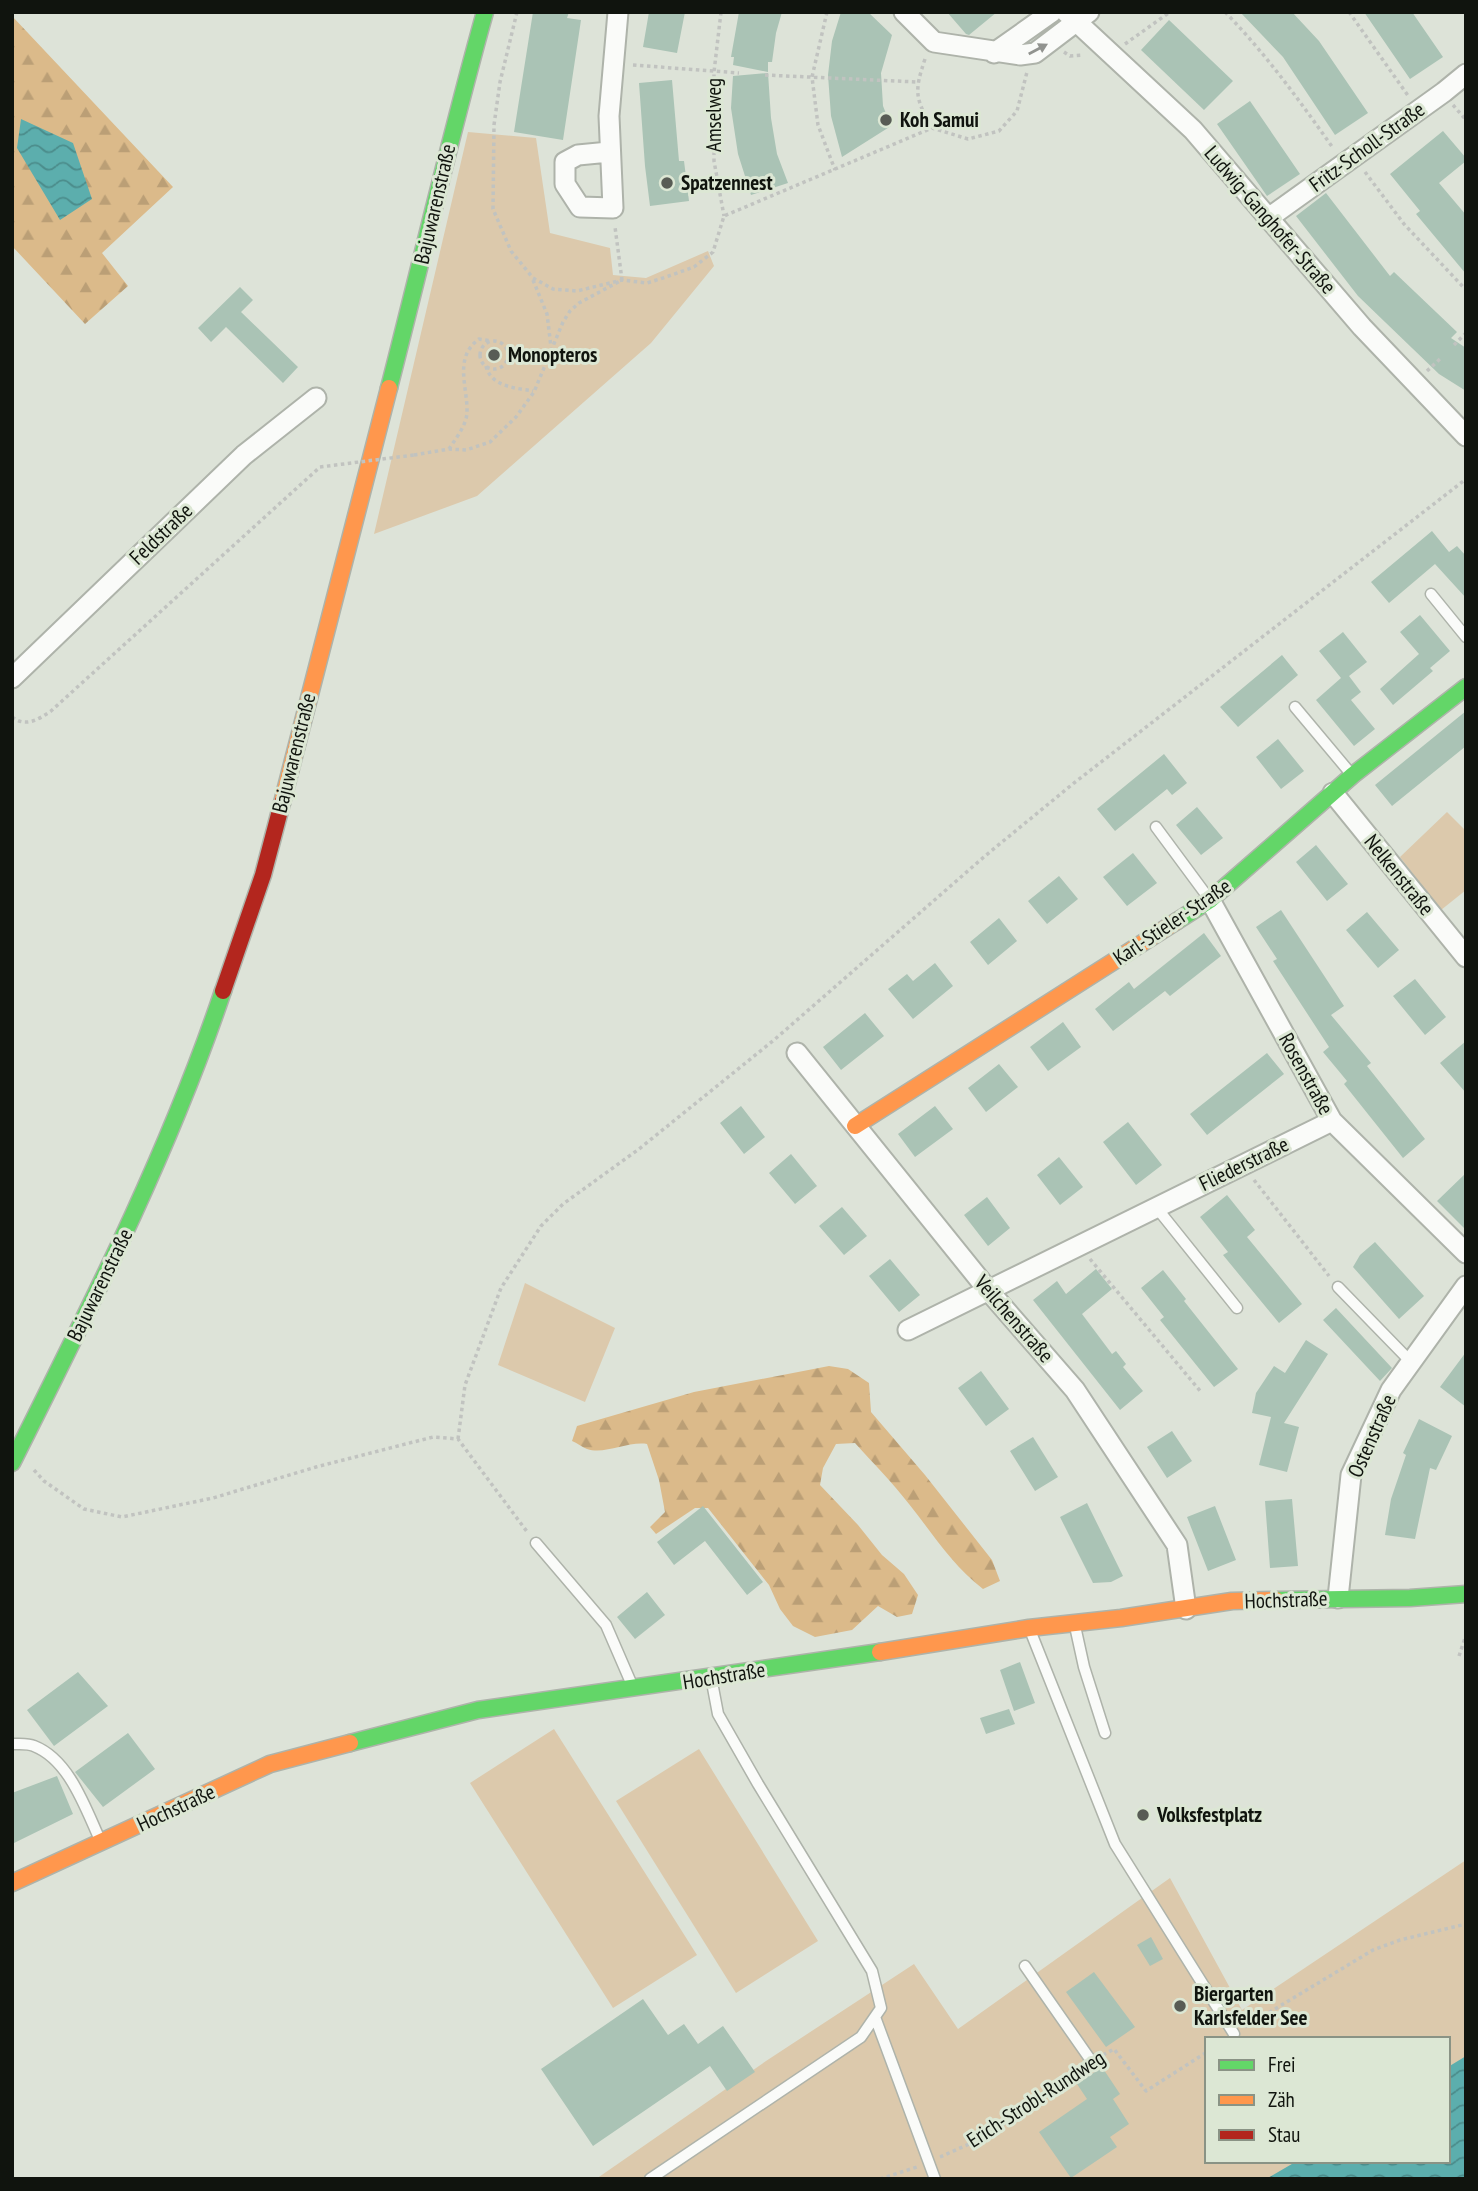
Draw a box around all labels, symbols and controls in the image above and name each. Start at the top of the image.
one-way arrow [1029,43,1049,55]
street label: Amselweg [700,78,727,152]
street label: Fritz-Scholl-Straße [1304,96,1430,198]
place label: Koh Samui [900,106,979,133]
marker: Koh Samui [878,112,894,128]
street label: Ludwig-Ganghofer-Straße [1199,140,1342,299]
street label: Bajuwarenstraße [408,141,461,267]
place label: Spatzennest [681,169,773,196]
marker: Spatzennest [659,175,675,191]
place label: Monopteros [508,341,597,368]
marker: Monopteros [486,347,502,363]
street label: Feldstraße [123,497,198,570]
street label: Bajuwarenstraße [266,690,321,815]
street label: Nelkenstraße [1358,829,1440,921]
street label: Karl-Stieler-Straße [1108,872,1236,971]
street label: Rosenstraße [1273,1028,1340,1119]
street label: Fliederstraße [1195,1130,1293,1197]
street label: Bajuwarenstraße [61,1224,138,1346]
street label: Veilchenstraße [968,1269,1060,1368]
street label: Ostenstraße [1341,1390,1402,1482]
street label: Hochstraße [1244,1585,1328,1614]
street label: Hochstraße [681,1656,767,1695]
street label: Hochstraße [132,1778,219,1837]
place label: Volksfestplatz [1156,1801,1262,1828]
marker: Volksfestplatz [1135,1807,1151,1823]
place label: Biergarten Karlsfelder See [1194,1980,1308,2031]
marker: Biergarten Karlsfelder See [1172,1998,1188,2014]
legend [1205,2037,1450,2163]
street label: Erich-Strobl-Rundweg [962,2044,1110,2153]
text: Frei [1268,2051,1296,2078]
text: Zäh [1268,2086,1295,2113]
text: Stau [1268,2121,1300,2148]

